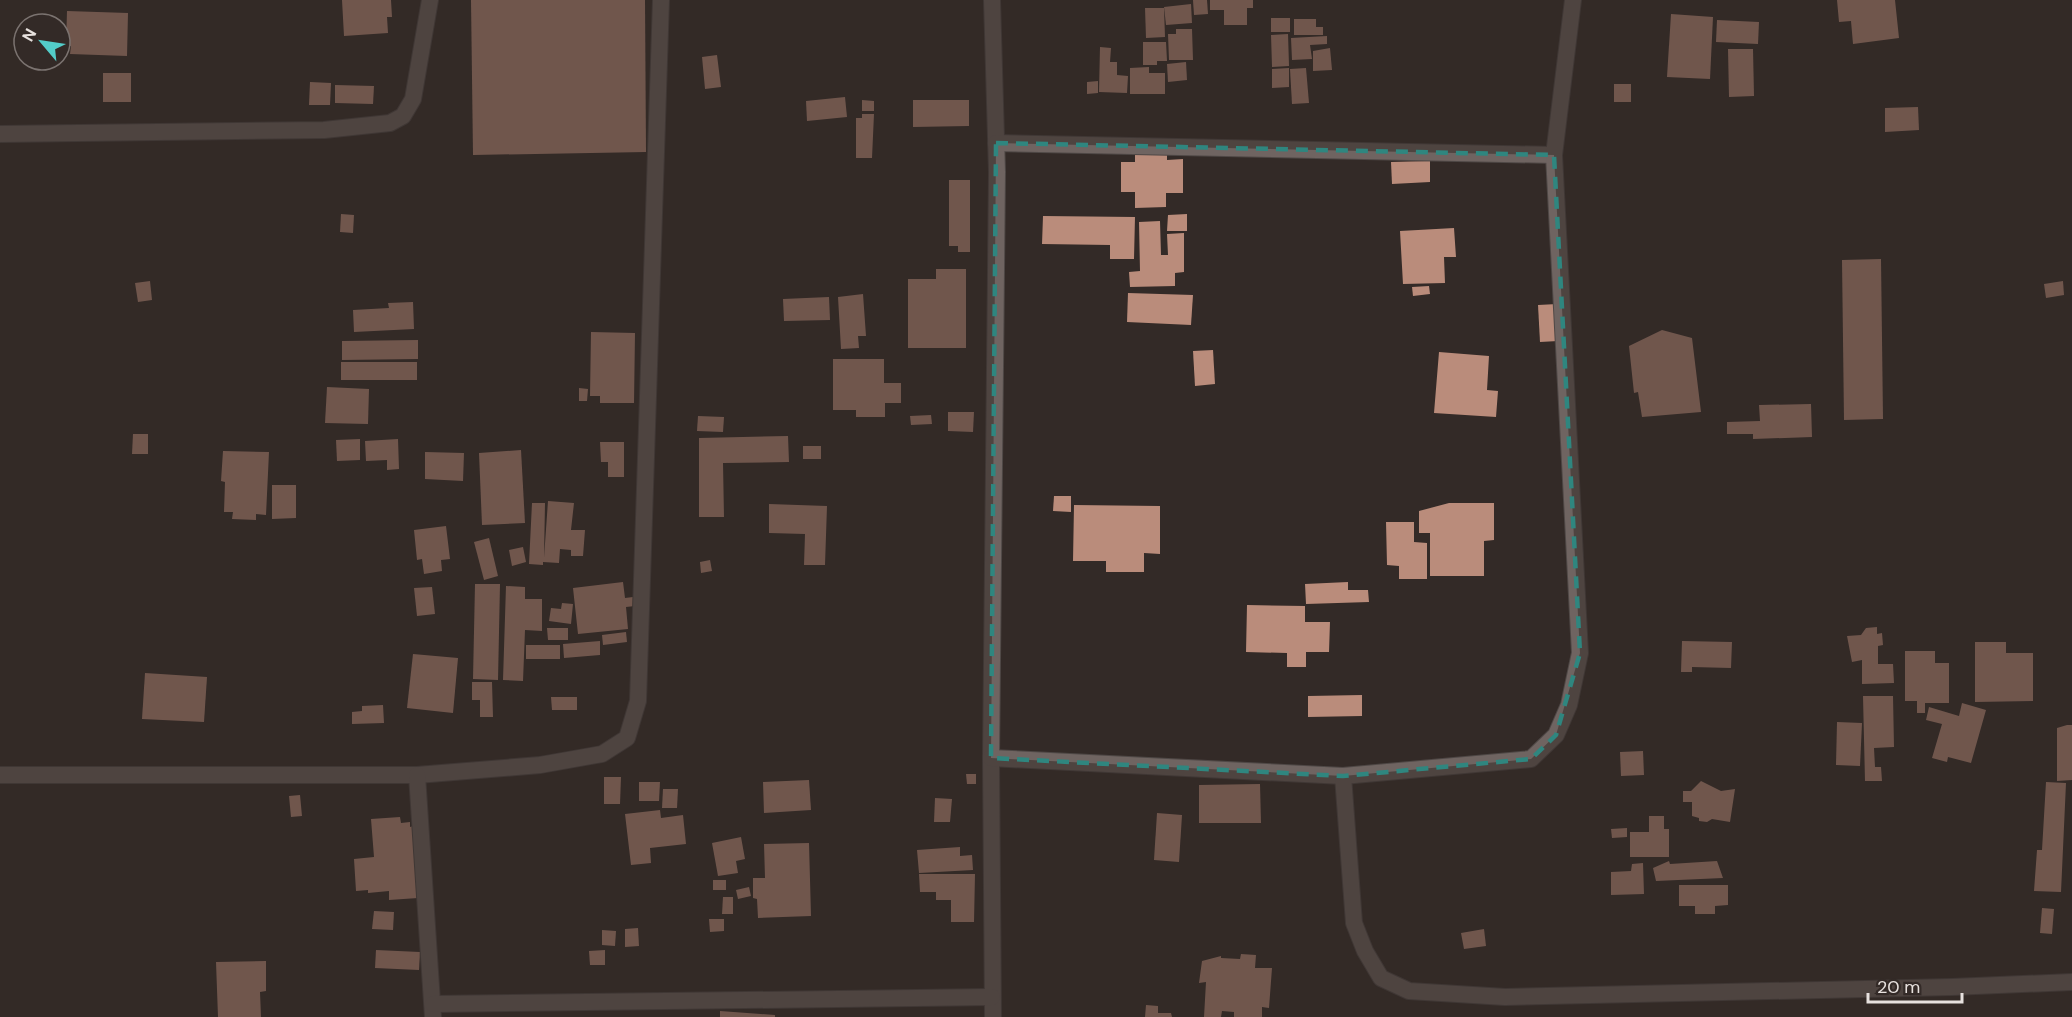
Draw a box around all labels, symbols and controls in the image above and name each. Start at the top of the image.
north arrow [12,12,72,72]
text: N [17,25,41,45]
scale bar [1868,966,1962,1004]
text: 20 m [1877,975,1920,999]

